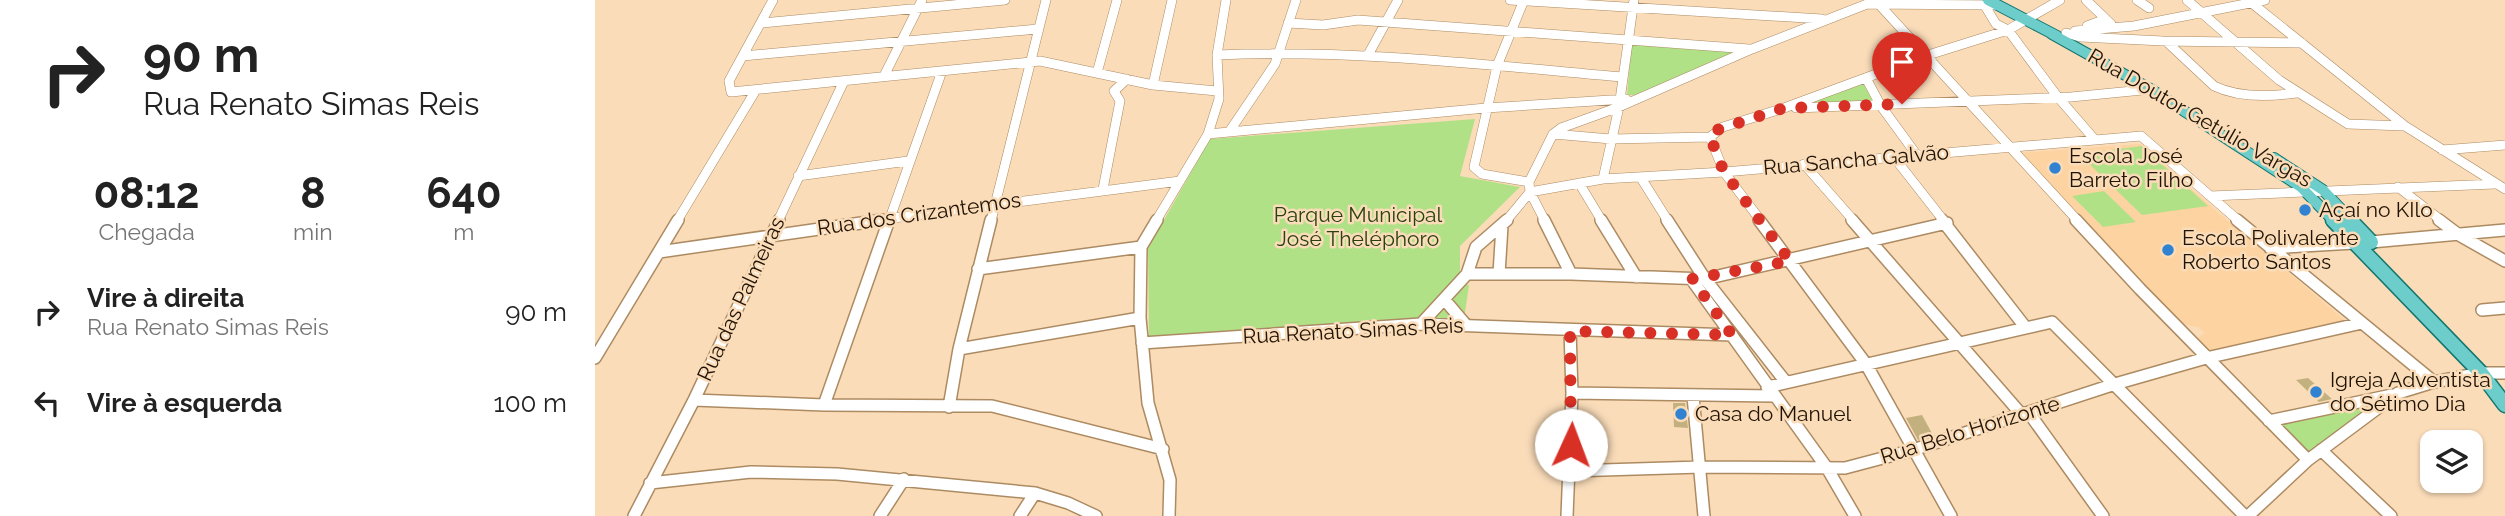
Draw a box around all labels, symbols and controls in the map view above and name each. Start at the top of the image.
text: 90 m [143,26,259,83]
icon: right [28,28,119,119]
pin [1872,32,1932,104]
icon: arrive [1883,43,1921,81]
street label: Rua Doutor Getúlio Vargas [2084,43,2317,192]
text: Rua Renato Simas Reis [143,85,479,122]
street label: Rua Sancha Galvão [1762,139,1950,180]
place label: Escola José Barreto Filho [2069,143,2193,192]
marker: Escola José Barreto Filho [2047,160,2063,176]
text: 08:12 [94,169,200,218]
text: 8 [300,169,326,218]
text: 640 [426,169,501,218]
street label: Rua dos Crizantemos [816,187,1022,240]
place label: Açaí no KIlo [2319,197,2433,222]
park label: Parque Municipal José Theléphoro [1274,202,1443,251]
marker: Açaí no KIlo [2297,202,2313,218]
street label: Rua das Palmeiras [692,213,790,385]
text: Chegada [98,218,195,245]
text: min [293,218,333,245]
text: m [453,218,474,245]
place label: Escola Polivalente Roberto Santos [2182,225,2359,274]
marker: Escola Polivalente Roberto Santos [2160,242,2176,258]
text: Vire à direita [87,283,244,313]
icon: right [28,293,66,331]
text: 90 m [505,297,567,327]
street label: Rua Renato Simas Reis [1242,312,1464,349]
text: Rua Renato Simas Reis [87,313,329,340]
place label: Igreja Adventista do Sétimo Dia [2330,367,2491,416]
icon: left [28,384,66,422]
marker: Igreja Adventista do Sétimo Dia [2308,384,2324,400]
text: Vire à esquerda [87,388,282,418]
text: 100 m [494,388,567,418]
street label: Rua Belo Horizonte [1877,390,2063,469]
place label: Casa do Manuel [1695,401,1852,426]
marker: Casa do Manuel [1673,406,1689,422]
position arrow [1534,408,1608,482]
map controls [2420,430,2483,493]
button: layers [2420,430,2483,493]

